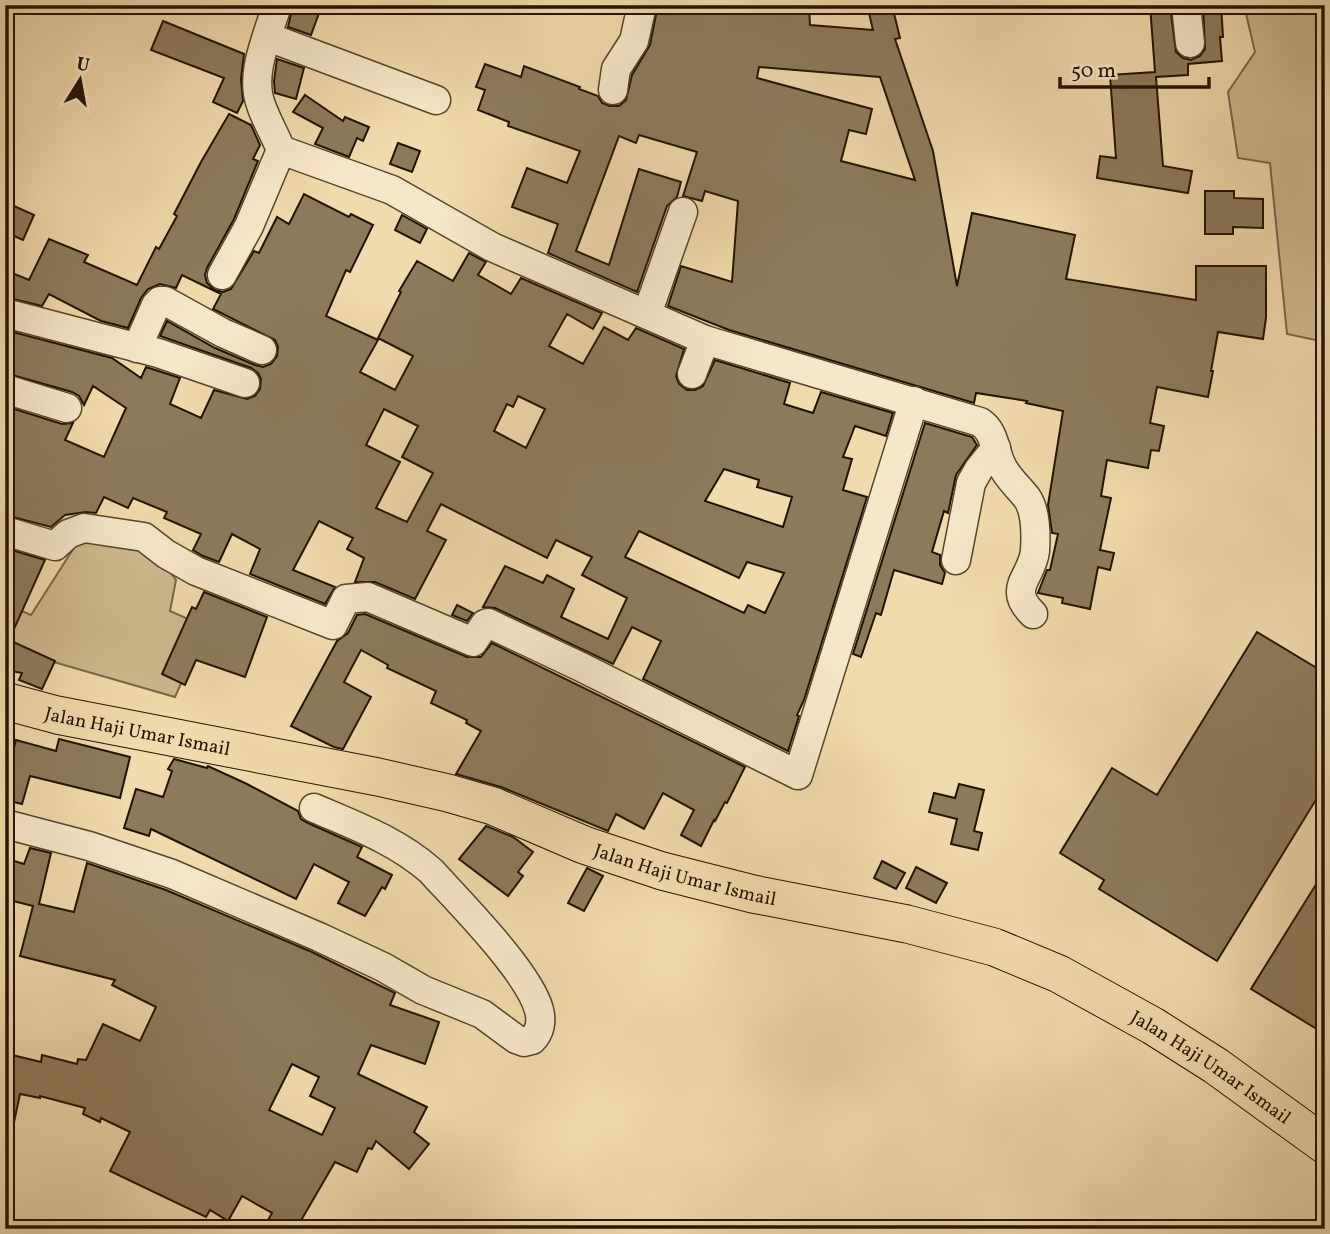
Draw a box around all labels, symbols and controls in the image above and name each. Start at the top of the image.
north arrow [46,46,116,116]
scale bar [1060,46,1209,90]
text: U [74,51,92,79]
text: 50 m [1071,57,1116,86]
street label: Jalan Haji Umar Ismail [42,701,232,763]
street label: Jalan Haji Umar Ismail [590,838,779,913]
street label: Jalan Haji Umar Ismail [1125,1005,1296,1131]

